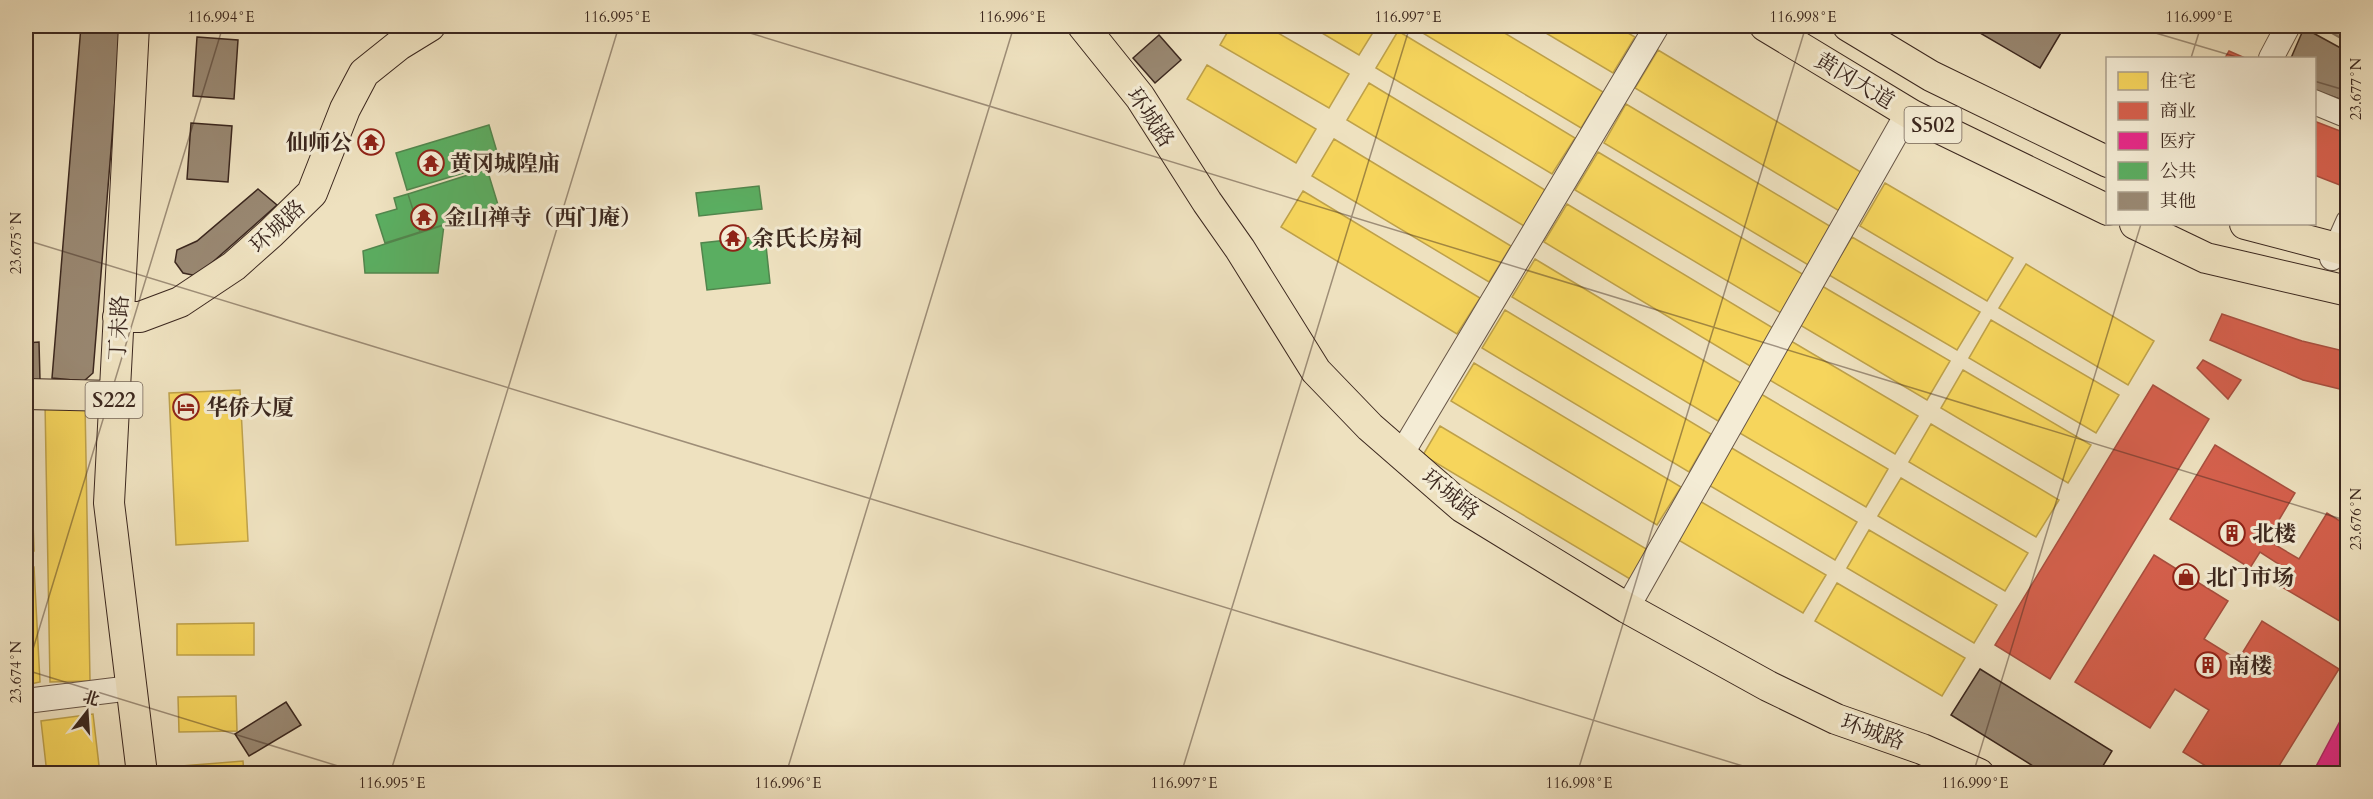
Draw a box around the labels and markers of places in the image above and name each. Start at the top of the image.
temple icon: 仙师公 [356,127,386,157]
place label: 仙师公 [286,128,352,158]
temple icon: 黄冈城隍庙 [416,148,446,178]
place label: 黄冈城隍庙 [450,149,560,179]
temple icon: 金山禅寺（西门庵） [409,202,439,232]
place label: 金山禅寺（西门庵） [444,203,642,233]
temple icon: 余氏长房祠 [718,223,748,253]
place label: 余氏长房祠 [752,224,862,254]
hotel icon: 华侨大厦 [171,392,201,422]
place label: 华侨大厦 [206,393,294,423]
building icon: 北楼 [2217,518,2247,548]
place label: 北楼 [2252,519,2296,549]
shop icon: 北门市场 [2171,562,2201,592]
place label: 北门市场 [2206,563,2294,593]
building icon: 南楼 [2193,650,2223,680]
place label: 南楼 [2228,651,2272,681]

